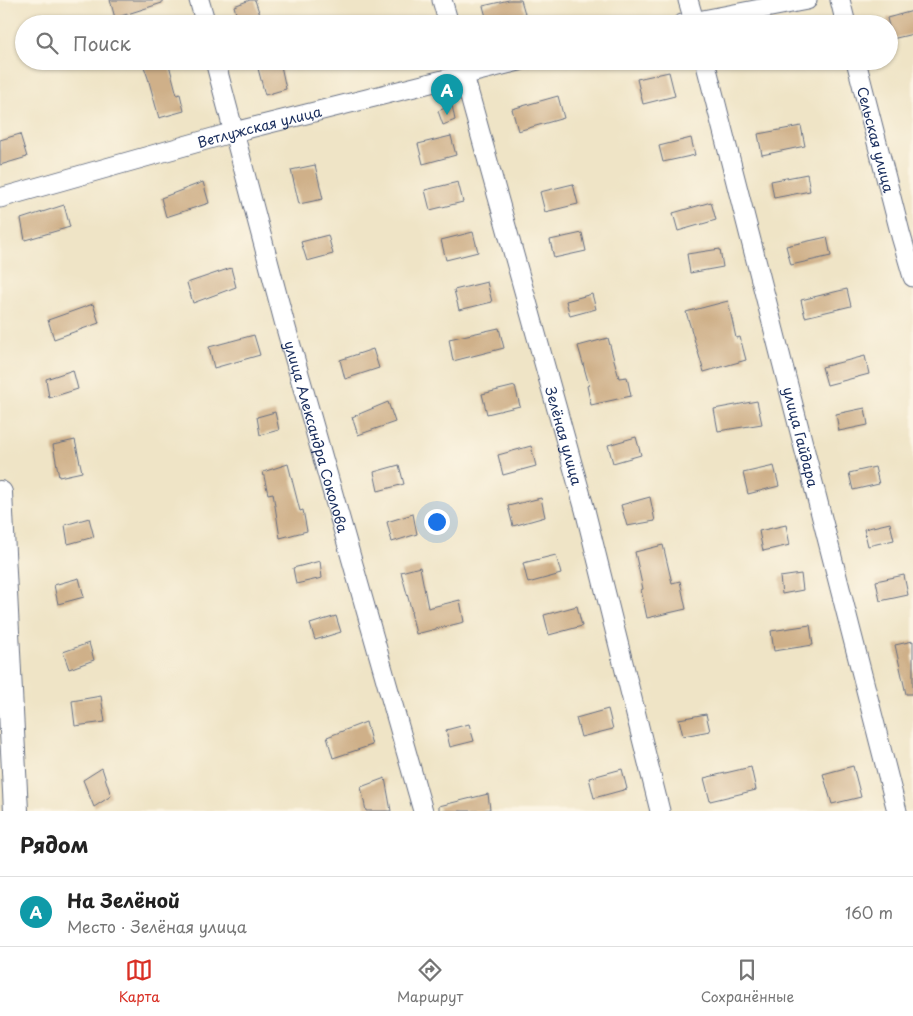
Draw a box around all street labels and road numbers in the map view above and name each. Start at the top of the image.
street label: Сельская улица [852,84,900,195]
street label: Ветлужская улица [195,100,324,152]
street label: улица Александра Соколова [280,338,354,535]
street label: Зелёная улица [541,384,588,488]
street label: улица Гайдара [778,384,824,490]

